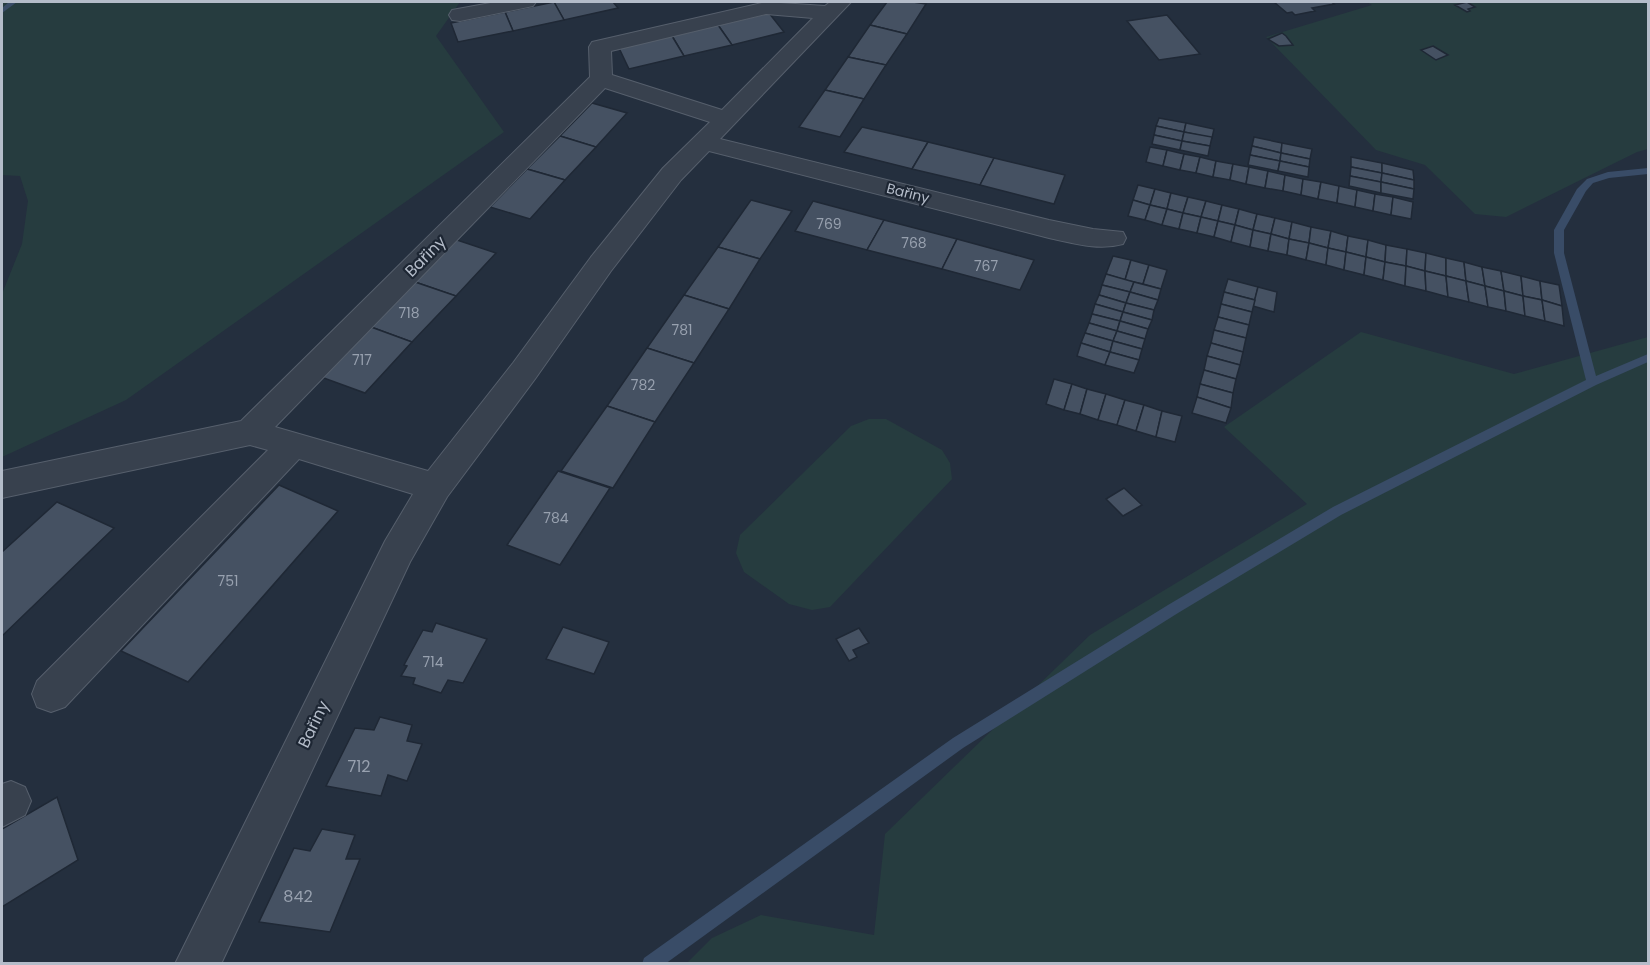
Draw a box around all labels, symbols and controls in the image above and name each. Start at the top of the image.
street label: Bařiny [884,178,932,208]
house number: 769 [816,214,842,234]
street label: Bařiny [400,231,451,282]
house number: 768 [901,233,927,253]
house number: 767 [974,256,998,276]
house number: 718 [399,303,420,323]
house number: 781 [672,320,692,340]
house number: 717 [352,350,372,370]
house number: 782 [631,375,655,395]
house number: 784 [543,508,569,528]
house number: 751 [218,571,238,591]
house number: 714 [423,652,444,672]
street label: Bařiny [292,697,335,752]
house number: 712 [347,755,371,778]
house number: 842 [283,885,313,908]

